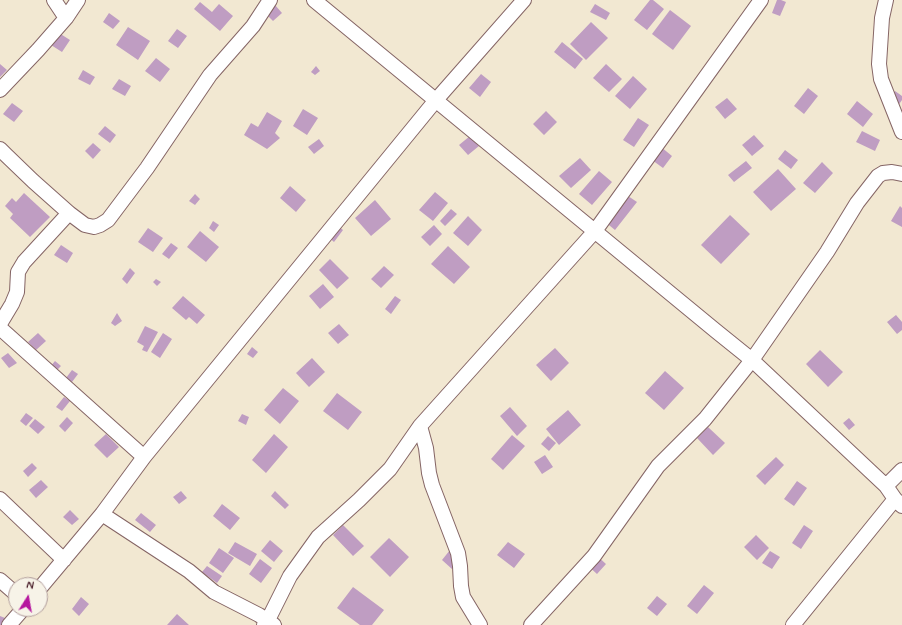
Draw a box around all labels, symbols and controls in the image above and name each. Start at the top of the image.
north arrow [8,577,48,617]
text: N [25,579,35,594]

